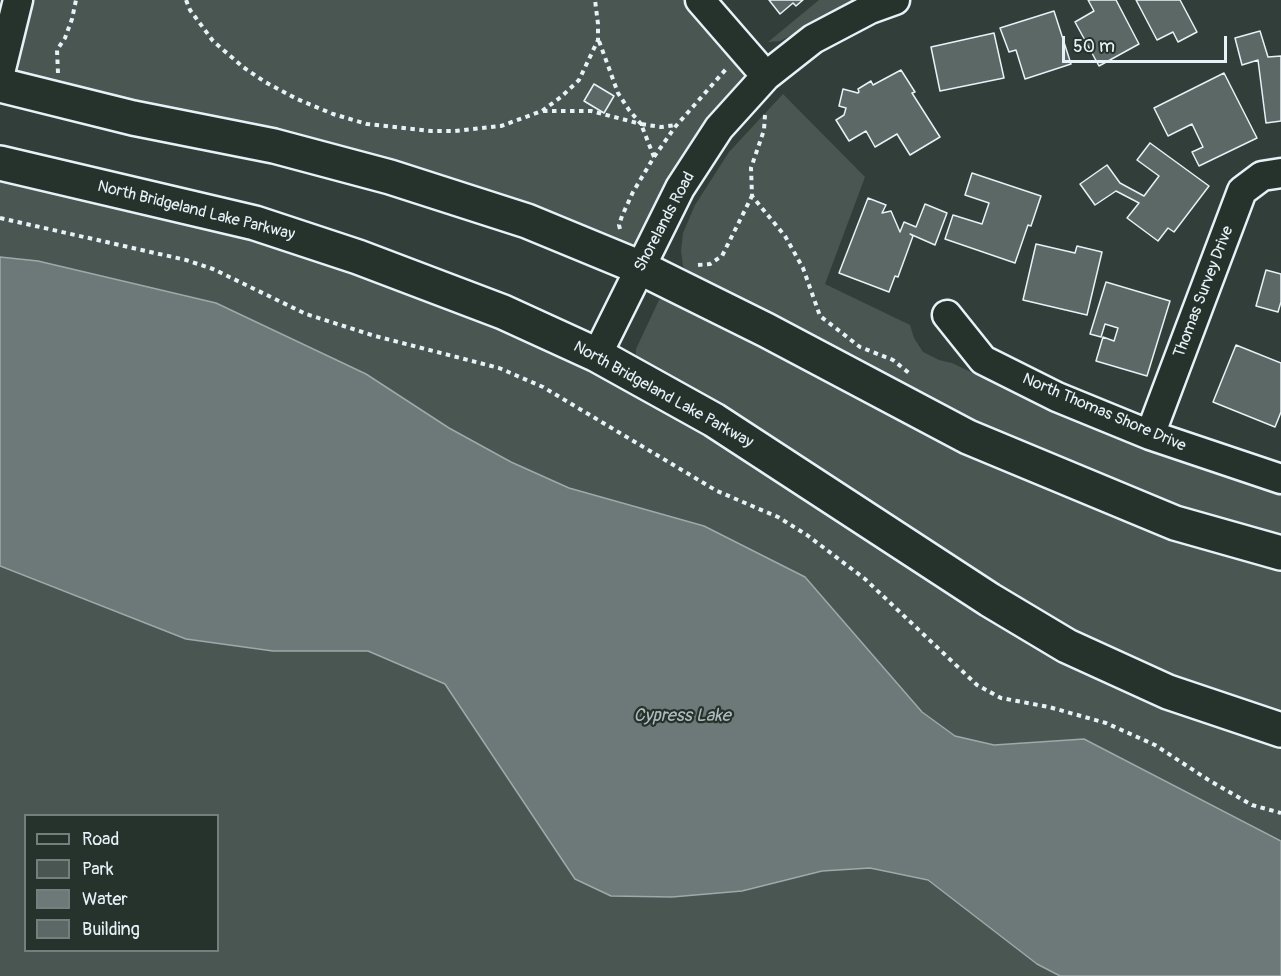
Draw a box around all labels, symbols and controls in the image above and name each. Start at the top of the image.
scale bar [1065,24,1230,62]
text: 50 m [1073,35,1115,58]
street label: Shorelands Road [631,169,699,275]
street label: North Bridgeland Lake Parkway [95,177,297,245]
street label: Thomas Survey Drive [1170,223,1238,361]
street label: North Bridgeland Lake Parkway [570,338,756,452]
street label: North Thomas Shore Drive [1019,370,1189,456]
water label: Cypress Lake [633,705,731,727]
legend [24,814,219,952]
text: Road [82,828,119,851]
text: Park [82,858,114,881]
text: Water [82,888,128,911]
text: Building [82,918,140,941]

